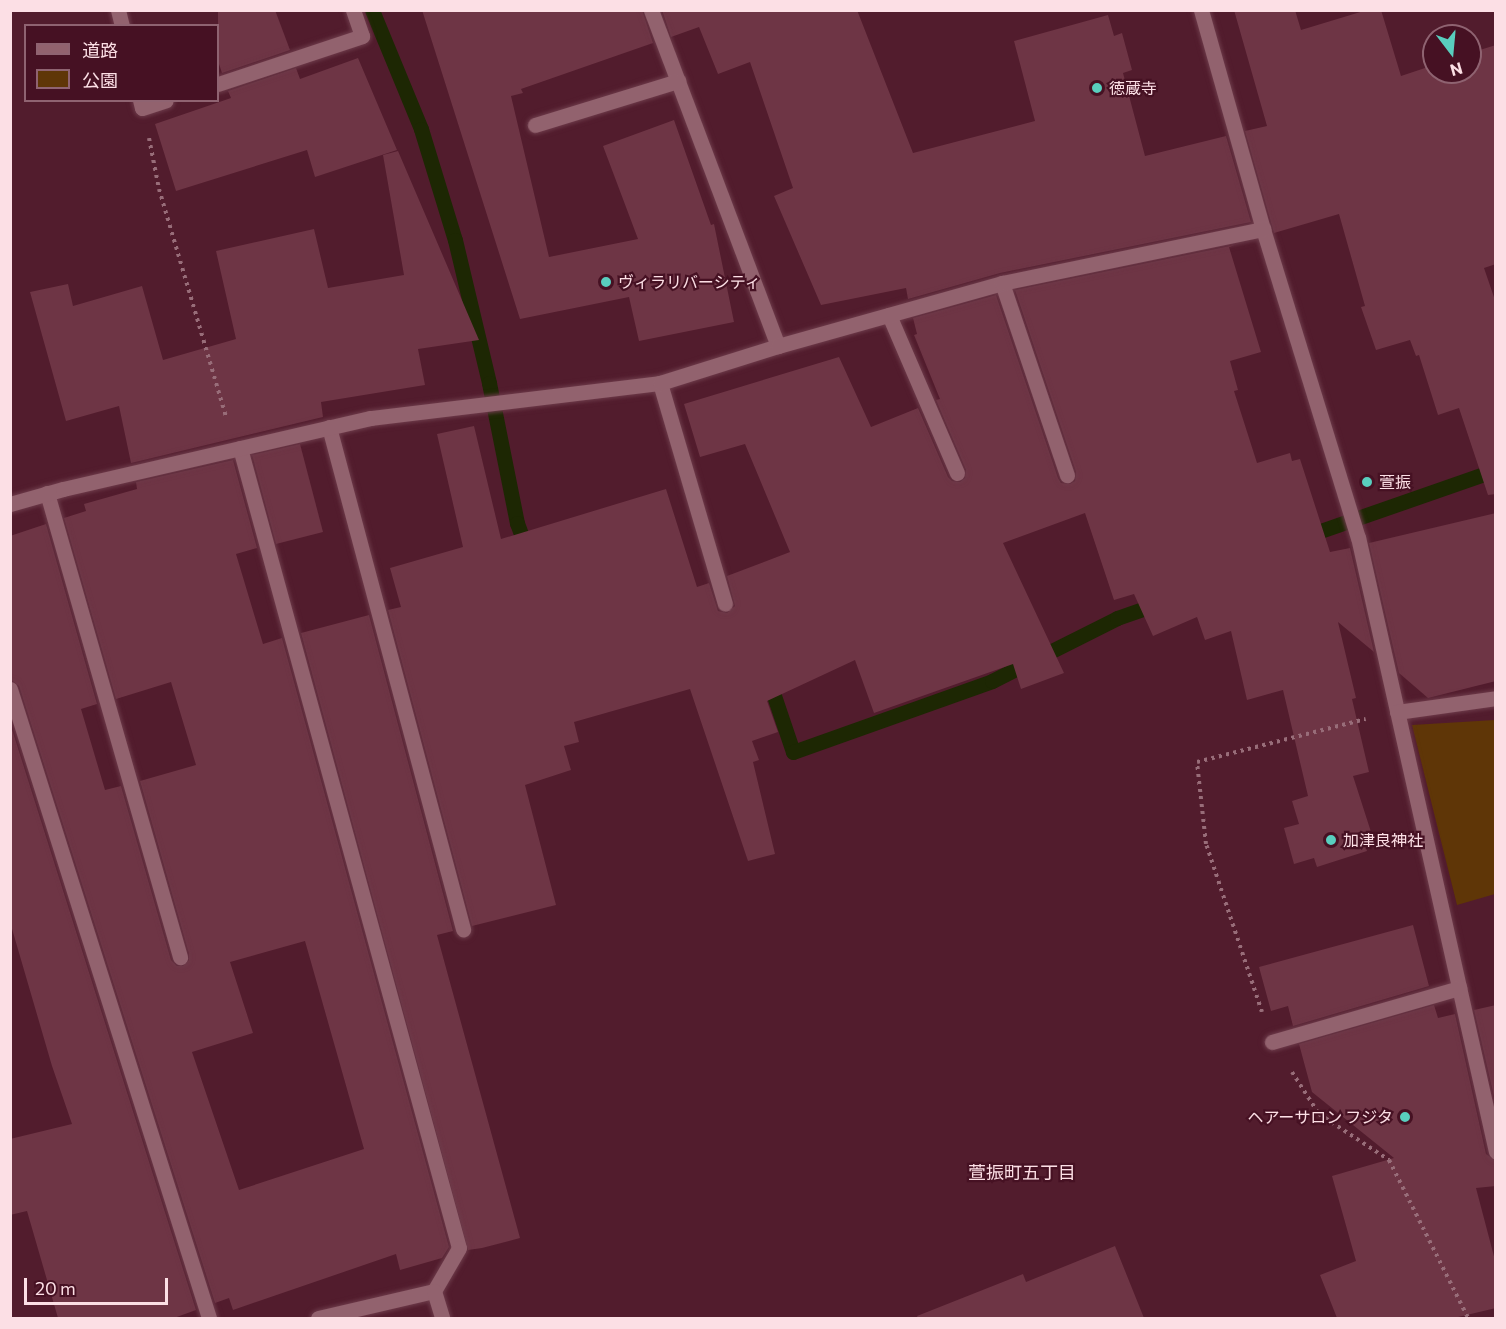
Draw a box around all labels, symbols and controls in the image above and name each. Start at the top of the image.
legend [24,24,219,102]
north arrow [1422,24,1482,84]
text: 道路 [82,39,118,61]
text: N [1448,59,1465,81]
text: 公園 [82,69,118,91]
place label: 徳蔵寺 [1109,78,1157,98]
marker: 徳蔵寺 [1090,81,1104,95]
place label: ヴィラリバーシティ [618,272,762,292]
marker: ヴィラリバーシティ [599,275,613,289]
place label: 萱振 [1379,472,1411,492]
marker: 萱振 [1360,475,1374,489]
place label: 加津良神社 [1343,830,1423,850]
marker: 加津良神社 [1324,833,1338,847]
place label: ヘアーサロン フジタ [1247,1107,1393,1127]
marker: ヘアーサロン フジタ [1398,1110,1412,1124]
district label: 萱振町五丁目 [968,1161,1076,1183]
scale bar [27,1266,171,1304]
text: 20 m [35,1277,76,1299]

